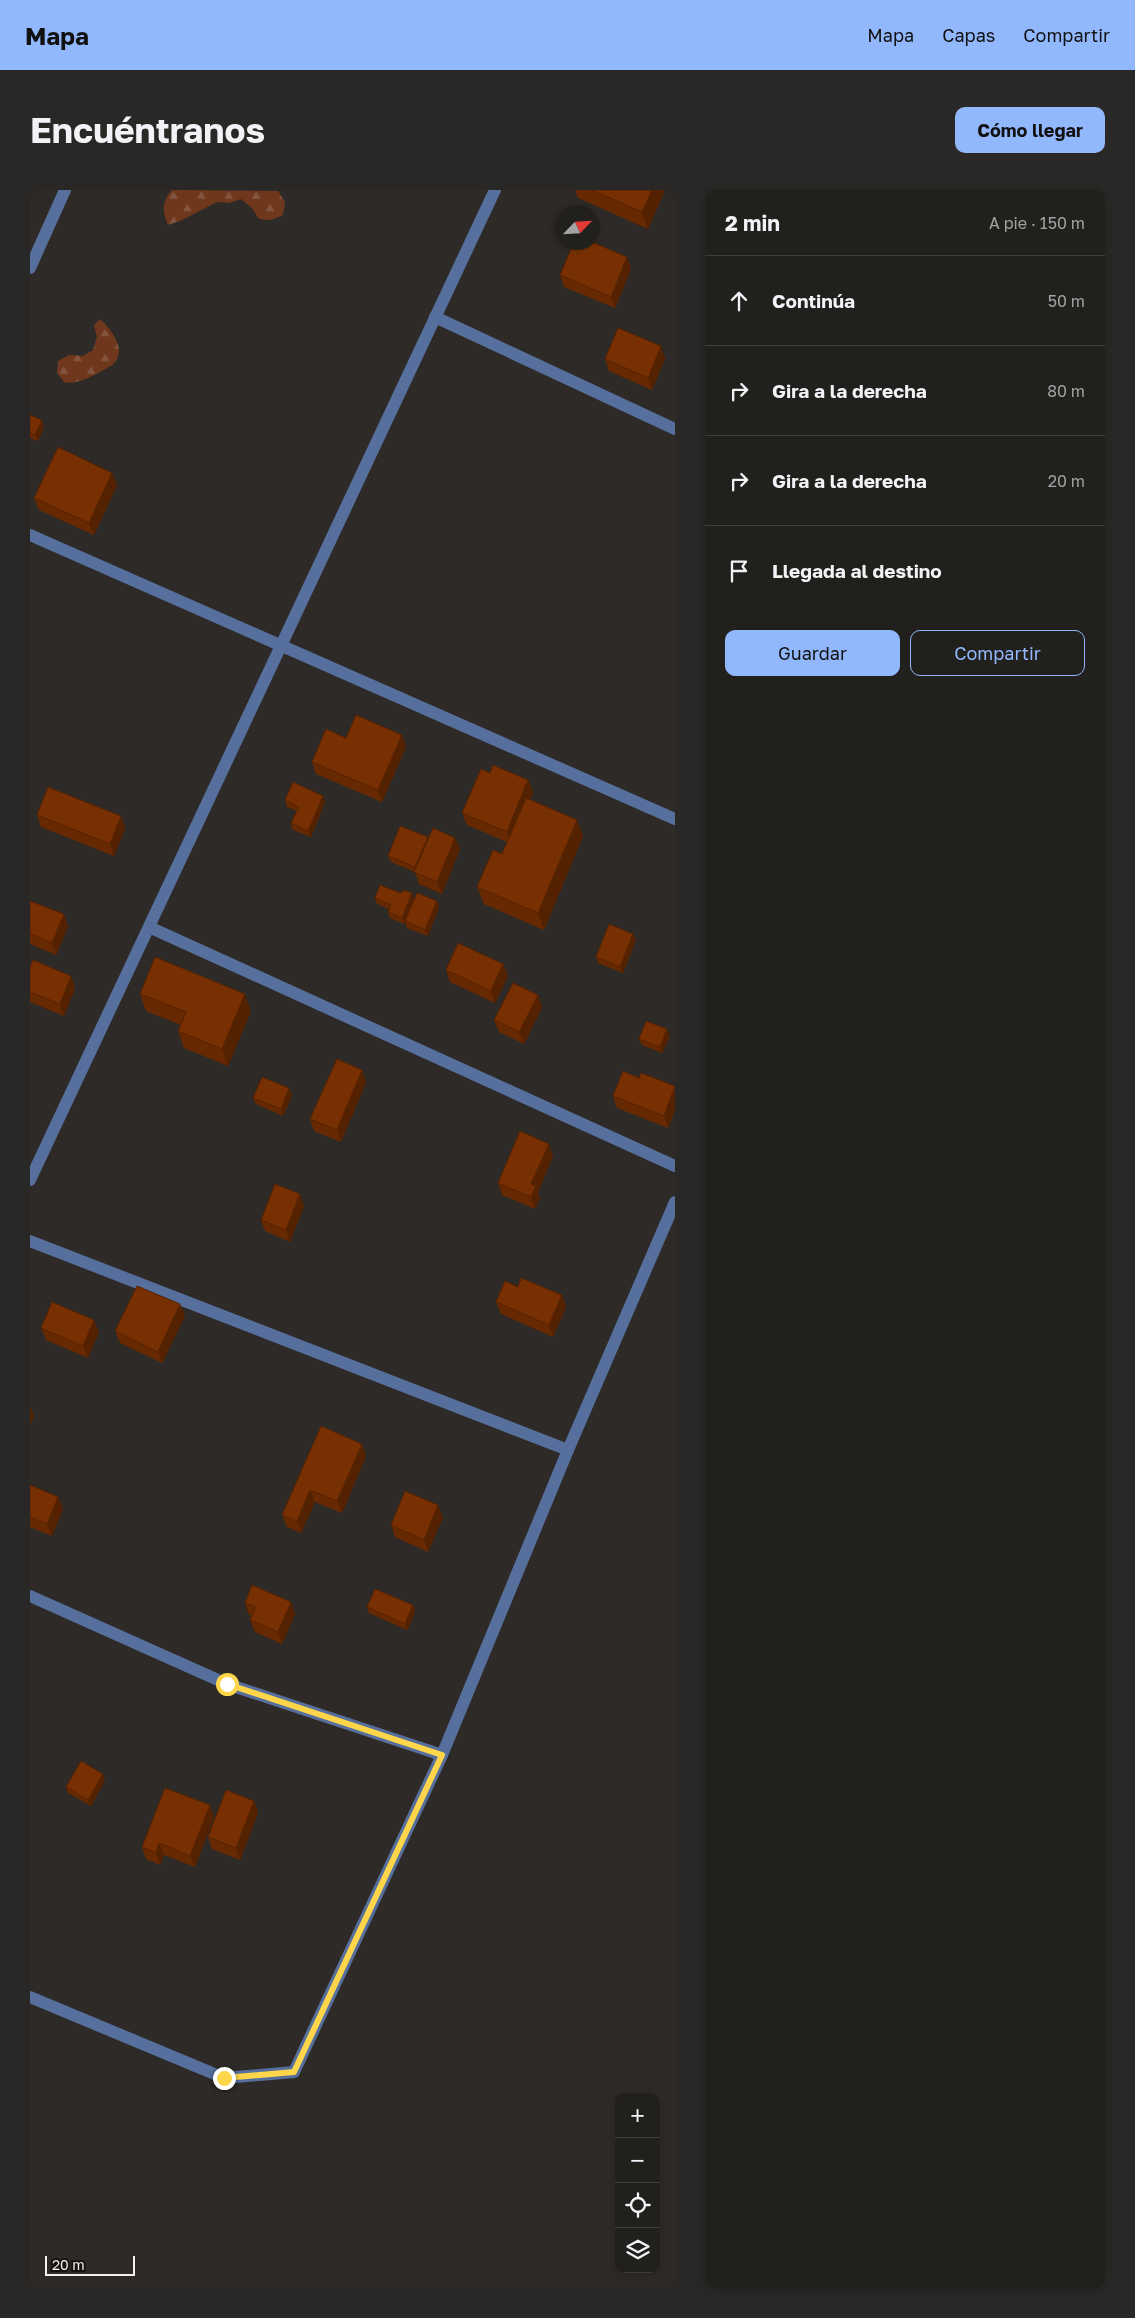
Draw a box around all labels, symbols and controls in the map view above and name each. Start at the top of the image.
text: Mapa [25,21,89,50]
text: Mapa [867,24,914,46]
text: Capas [942,24,995,46]
text: Compartir [1023,24,1110,46]
button: Cómo llegar [955,107,1105,153]
text: Encuéntranos [30,109,265,151]
north arrow [555,205,600,250]
text: 2 min [725,210,780,236]
text: A pie · 150 m [989,213,1085,233]
icon: ahead [725,287,753,315]
text: Continúa [772,289,855,312]
text: 50 m [1048,291,1085,311]
icon: right [725,377,753,405]
text: Gira a la derecha [772,379,927,402]
text: 80 m [1047,381,1085,401]
icon: right [725,467,753,495]
text: Gira a la derecha [772,469,927,492]
text: 20 m [1048,471,1085,491]
icon: arrive [725,557,753,585]
text: Llegada al destino [772,559,942,582]
button: Guardar [725,630,900,676]
button: Compartir [910,630,1085,676]
route start [216,1673,239,1696]
route end [213,2067,236,2090]
map controls [615,2093,660,2273]
button: + [615,2093,660,2138]
button: − [615,2138,660,2183]
button: locate [615,2183,660,2228]
button: layers [615,2228,660,2273]
scale bar [45,2253,135,2276]
text: 20 m [52,2256,85,2273]

